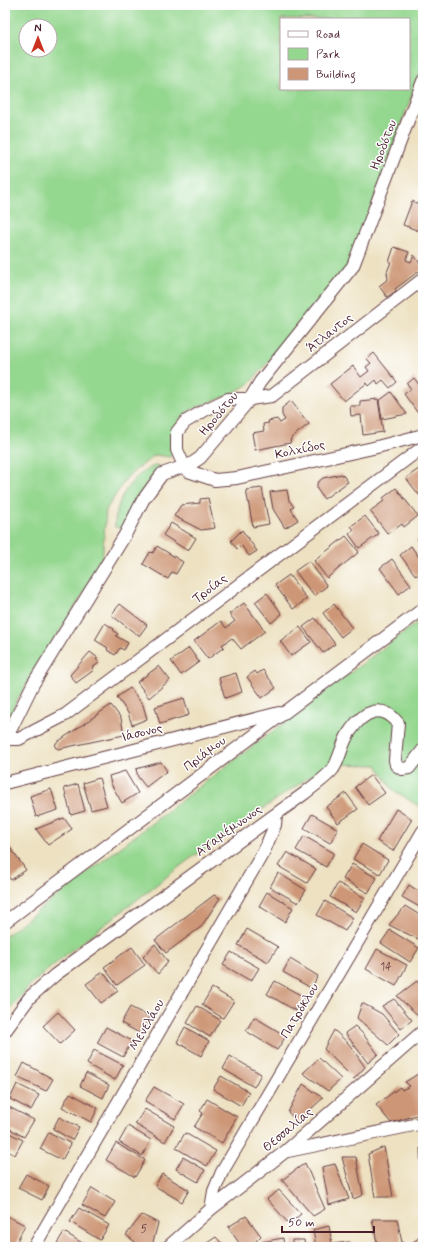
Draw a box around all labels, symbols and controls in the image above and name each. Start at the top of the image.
north arrow [18,18,58,58]
legend [280,18,410,90]
text: N [34,22,42,36]
text: Road [316,27,340,43]
text: Park [316,47,340,63]
text: Building [316,67,356,84]
street label: Ηροδότου [367,117,401,173]
street label: Άτλαντος [303,309,357,356]
street label: Ηροδότου [196,388,243,440]
street label: Κολχίδος [273,436,327,464]
street label: Τροίας [189,570,231,608]
street label: Ιάσονος [120,720,164,746]
street label: Πριάμου [180,732,230,775]
street label: Αγαμέμνονος [192,801,266,861]
house number: 14 [380,960,392,974]
street label: Πατρόκλου [277,980,323,1042]
street label: Μενελάου [125,996,169,1054]
street label: Θεσσαλίας [259,1104,317,1156]
scale bar [282,1208,374,1234]
text: 50 m [288,1215,315,1231]
house number: 5 [141,1222,148,1236]

